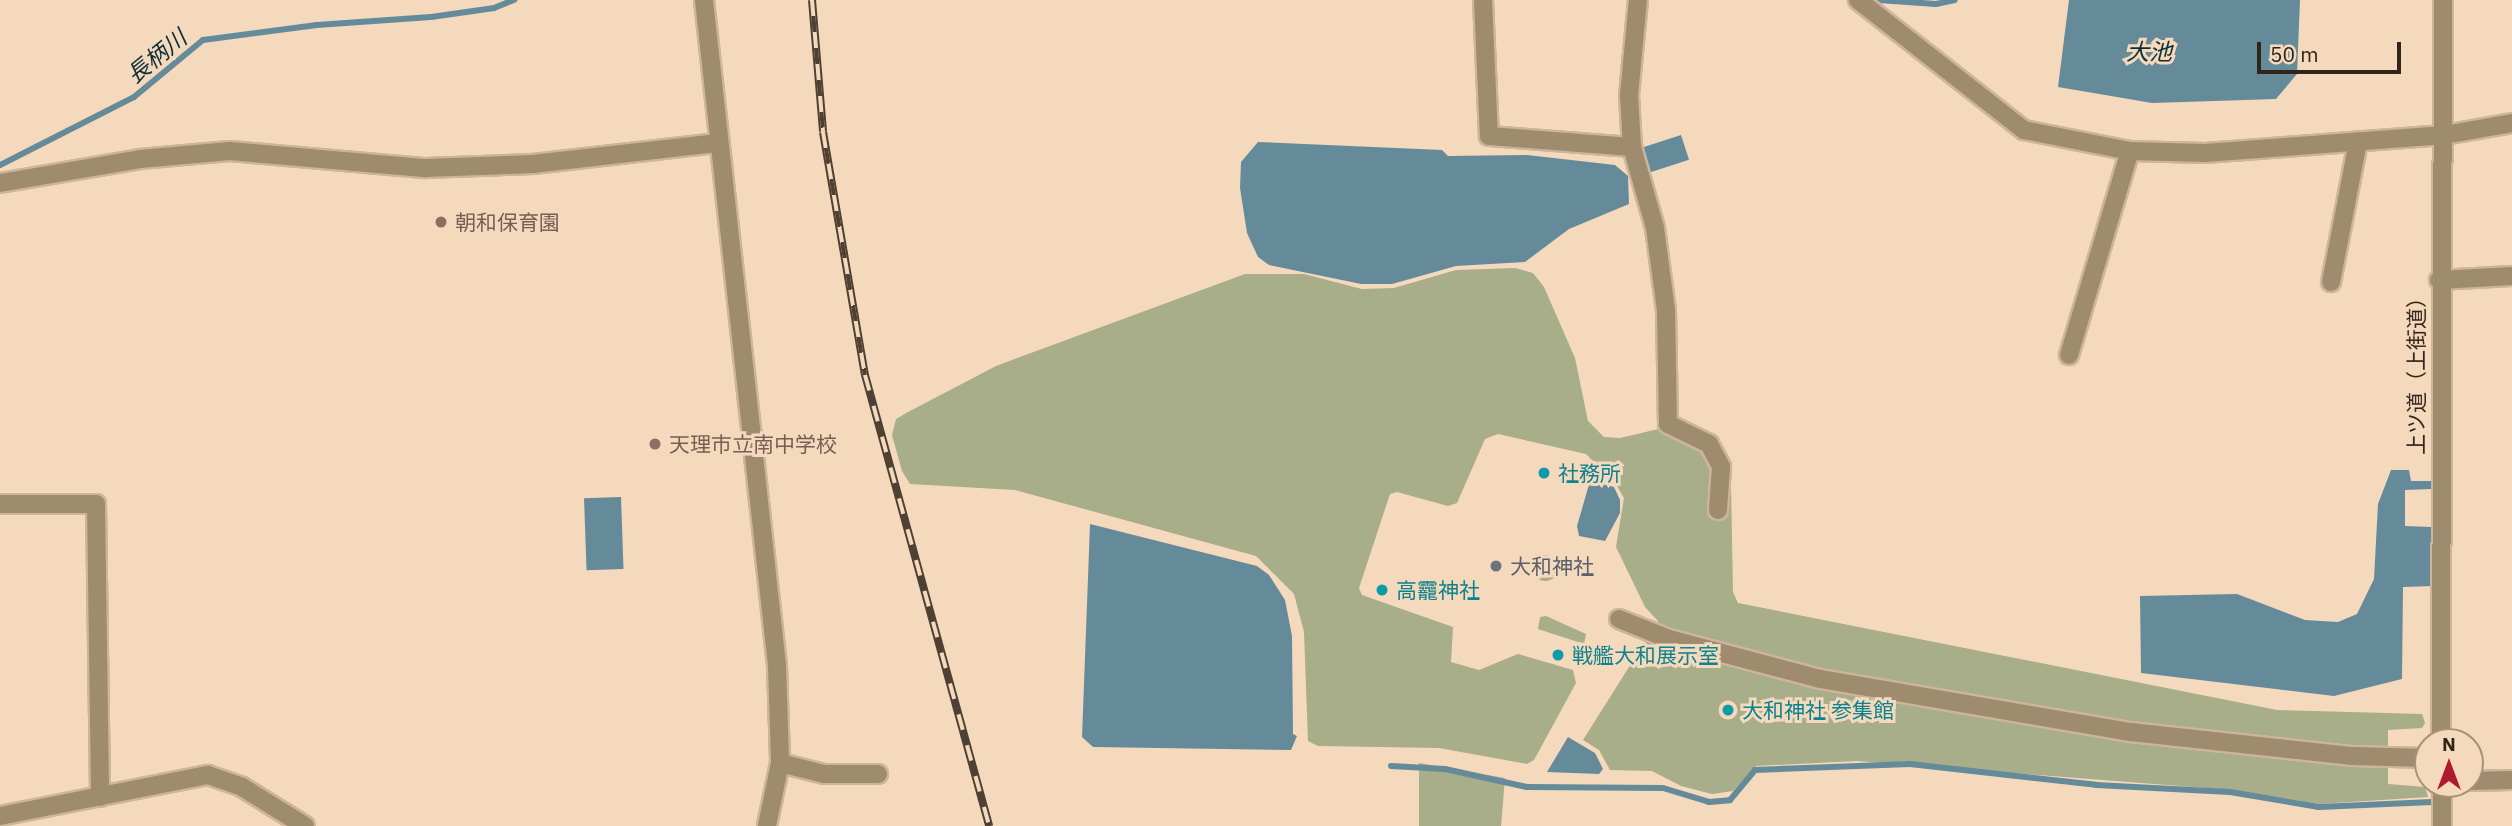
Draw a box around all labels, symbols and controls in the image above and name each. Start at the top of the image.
water label: 長柄川 [121,24,191,88]
scale bar [2260,28,2404,72]
water label: 大池 [2126,37,2172,65]
text: 50 m [2270,40,2319,68]
place label: 朝和保育園 [455,209,560,235]
marker: 朝和保育園 [433,214,449,230]
street label: 上ツ道（上街道） [2403,287,2429,455]
place label: 天理市立南中学校 [669,431,837,457]
marker: 天理市立南中学校 [647,436,663,452]
place label: 社務所 [1558,460,1621,486]
marker: 社務所 [1536,465,1552,481]
place label: 大和神社 [1510,553,1594,579]
marker: 大和神社 [1488,558,1504,574]
place label: 高龗神社 [1396,577,1480,603]
marker: 高龗神社 [1374,582,1390,598]
place label: 戦艦大和展示室 [1572,642,1719,668]
marker: 戦艦大和展示室 [1550,647,1566,663]
place label: 大和神社 参集館 [1742,697,1894,723]
marker: 大和神社 参集館 [1720,702,1736,718]
north arrow [2414,728,2484,798]
text: N [2442,732,2456,756]

